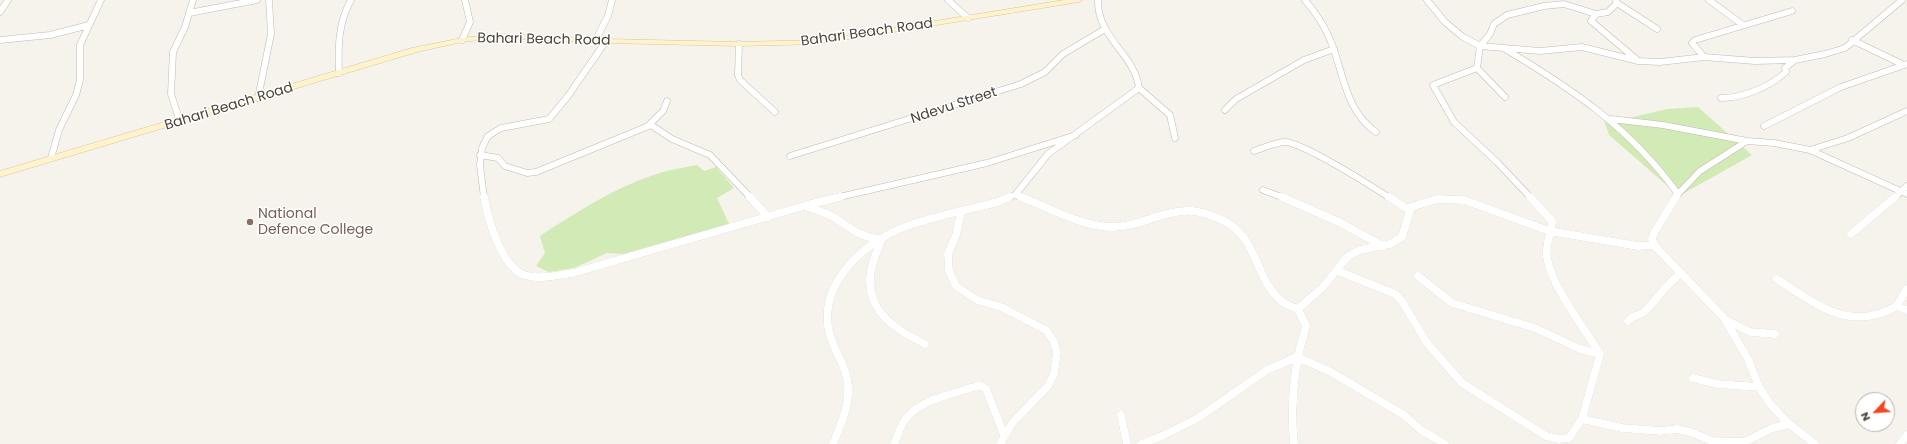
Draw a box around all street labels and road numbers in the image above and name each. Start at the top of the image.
street label: Bahari Beach Road [800,15,934,51]
street label: Bahari Beach Road [477,30,611,50]
street label: Bahari Beach Road [163,79,295,135]
street label: Ndevu Street [909,84,999,128]

